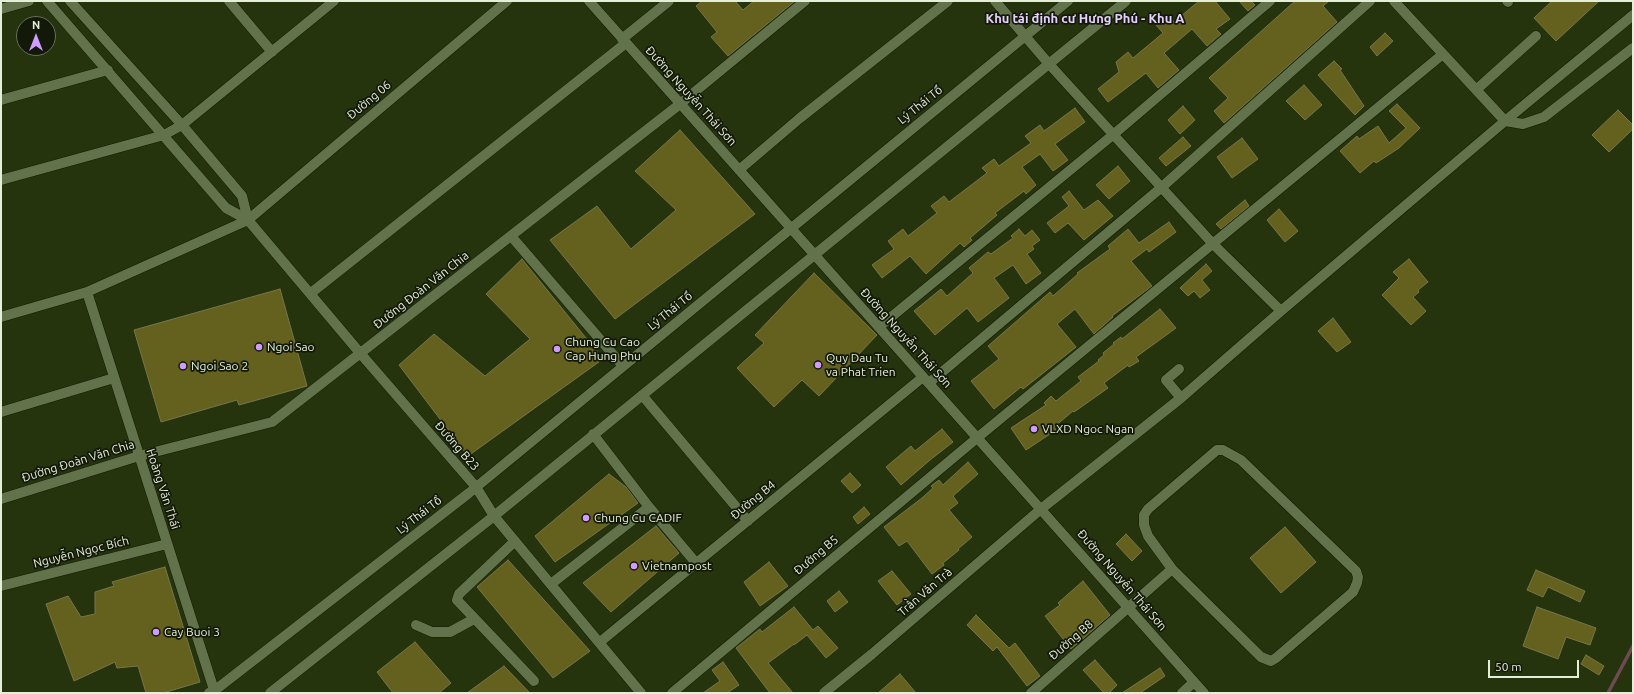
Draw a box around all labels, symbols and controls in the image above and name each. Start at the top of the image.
district label: Khu tái định cư Hưng Phú - Khu A [985,11,1185,27]
north arrow [16,16,56,56]
text: N [32,19,40,31]
street label: Đường Nguyễn Thái Sơn [642,43,740,149]
street label: Đường 06 [344,78,394,122]
street label: Lý Thái Tổ [895,83,945,127]
street label: Đường Đoàn Văn Chia [370,248,472,332]
street label: Đường Nguyễn Thái Sơn [857,285,955,391]
street label: Lý Thái Tổ [645,289,695,333]
place label: Chung Cu Cao Cap Hung Phu [565,335,641,363]
place label: Ngoi Sao [267,340,315,354]
marker: Ngoi Sao [254,342,264,352]
marker: Chung Cu Cao Cap Hung Phu [552,344,562,354]
place label: Quy Dau Tu va Phat Trien [826,351,896,379]
place label: Ngoi Sao 2 [191,359,248,373]
marker: Quy Dau Tu va Phat Trien [813,360,823,370]
marker: Ngoi Sao 2 [178,361,188,371]
street label: Đường B23 [432,418,482,474]
place label: VLXD Ngoc Ngan [1042,422,1134,436]
marker: VLXD Ngoc Ngan [1029,424,1039,434]
street label: Đường Đoàn Văn Chia [20,437,136,485]
street label: Hoàng Văn Thái [143,447,183,531]
street label: Đường B4 [728,478,778,522]
street label: Lý Thái Tổ [394,493,444,537]
place label: Chung Cu CADIF [594,511,682,525]
marker: Chung Cu CADIF [581,513,591,523]
street label: Đường Nguyễn Thái Sơn [1074,527,1170,633]
street label: Đường B5 [791,532,841,578]
street label: Nguyễn Ngọc Bích [32,533,130,571]
place label: Vietnampost [642,559,712,573]
marker: Vietnampost [629,561,639,571]
street label: Trần Văn Trà [895,565,955,619]
street label: Đường B8 [1046,617,1096,663]
place label: Cay Buoi 3 [164,625,220,639]
marker: Cay Buoi 3 [151,627,161,637]
scale bar [1490,652,1581,678]
text: 50 m [1495,660,1522,673]

